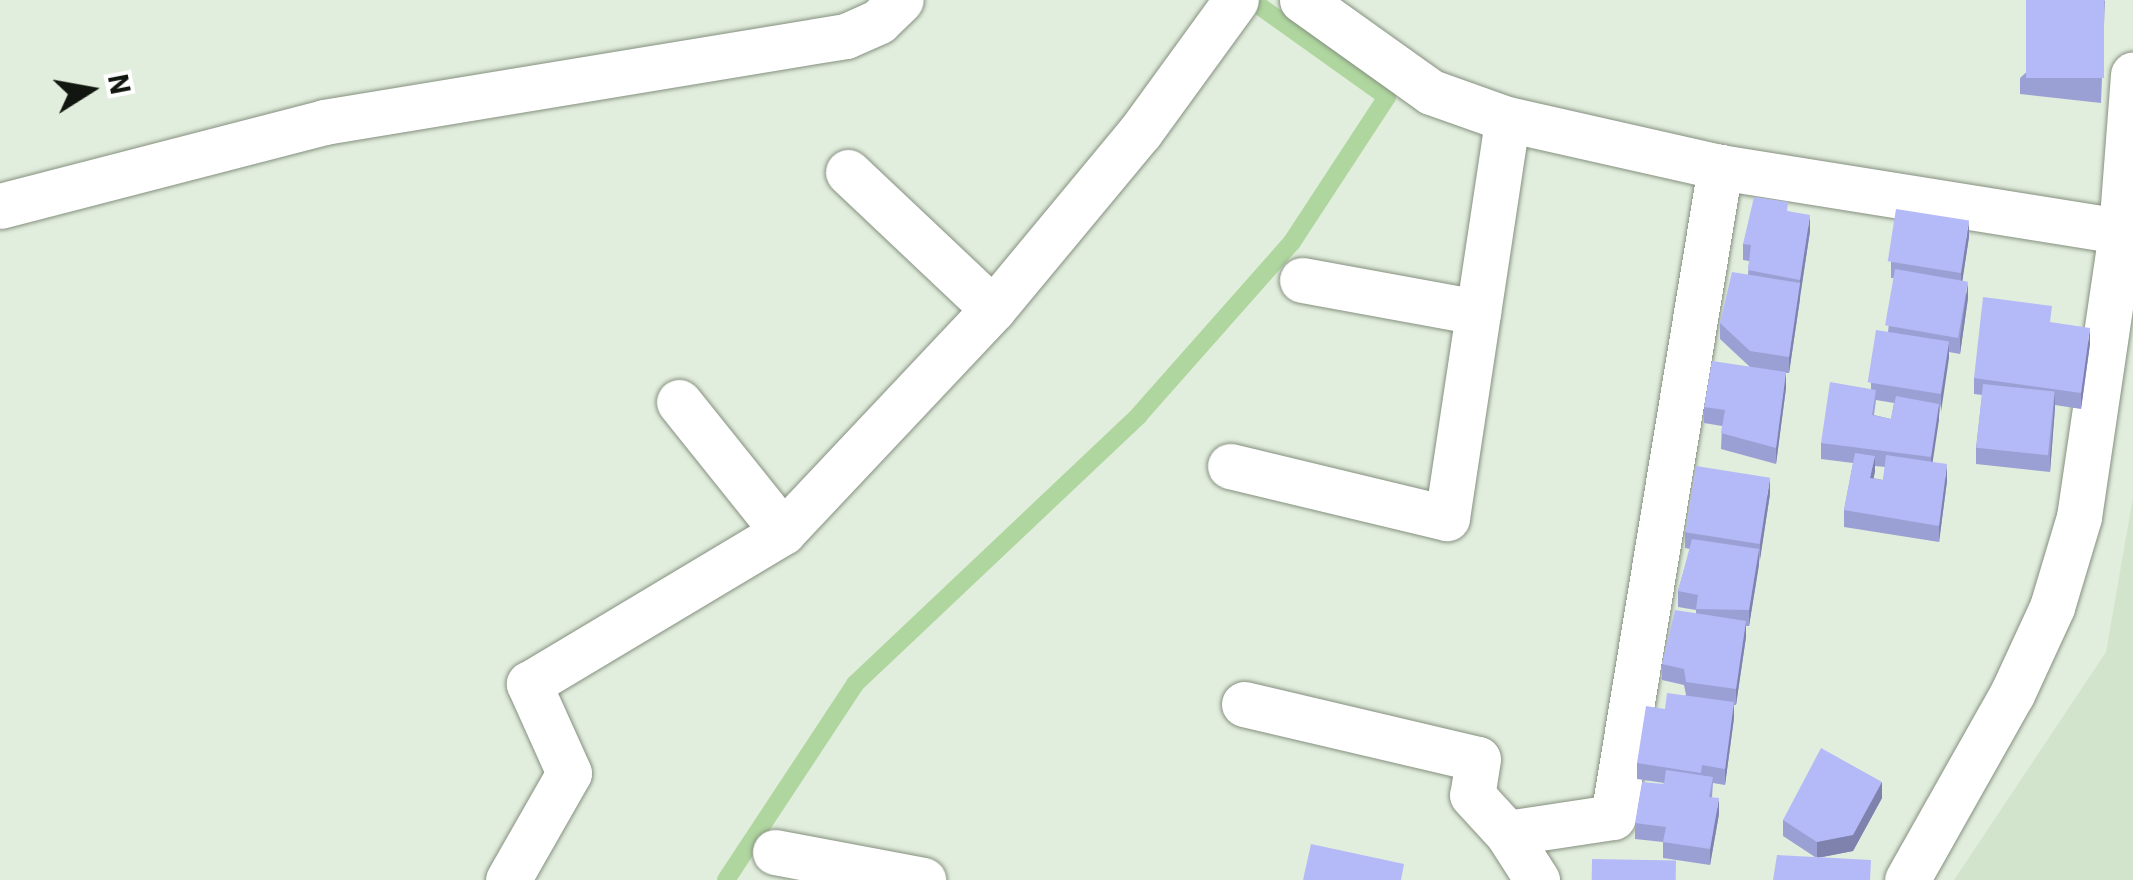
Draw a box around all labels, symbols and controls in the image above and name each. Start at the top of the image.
north arrow [40,40,140,140]
text: N [100,71,140,98]

